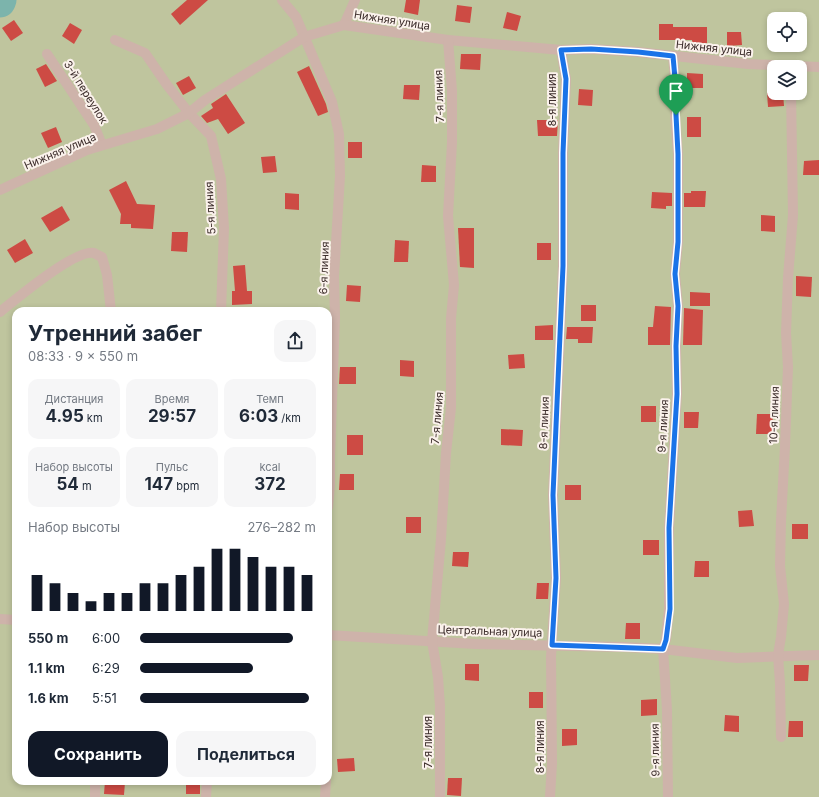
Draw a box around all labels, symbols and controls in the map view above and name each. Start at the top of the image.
street label: Нижняя улица [353,7,431,33]
map controls [767,12,807,100]
button: locate [767,12,807,52]
street label: Нижняя улица [675,37,753,59]
street label: 3-й переулок [61,58,111,126]
button: layers [767,60,807,100]
street label: 7-я линия [431,70,447,122]
street label: 8-я линия [545,74,559,127]
pin [659,74,693,115]
icon: arrive [665,80,687,102]
street label: Нижняя улица [22,130,98,172]
street label: 5-я линия [202,181,218,235]
street label: 6-я линия [316,241,332,295]
text: Утренний забег [28,320,202,346]
button: share [274,320,316,362]
text: 08:33 · 9 × 550 m [28,348,138,364]
street label: 10-я линия [766,386,782,444]
street label: 7-я линия [428,391,446,445]
text: Дистанция [45,392,103,406]
text: Время [155,392,189,406]
text: Темп [256,392,284,406]
street label: 8-я линия [536,396,552,450]
street label: 9-я линия [655,399,671,453]
text: 4.95 [45,406,84,426]
text: 29:57 [148,406,196,426]
text: 6:03 [239,406,278,426]
text: km [84,411,103,425]
text: /km [278,411,301,425]
text: Набор высоты [35,460,113,474]
text: Пульс [156,460,188,474]
text: kcal [259,460,281,474]
text: 54 [56,474,79,494]
text: 147 [145,474,173,494]
text: 372 [254,474,286,494]
text: m [79,479,92,493]
text: bpm [173,479,199,493]
text: Набор высоты [28,519,120,535]
text: 276–282 m [247,519,316,535]
street label: Центральная улица [437,622,543,640]
text: 550 m [28,630,68,646]
text: 6:00 [92,630,120,646]
text: 1.1 km [28,660,65,676]
text: 6:29 [92,660,120,676]
text: 1.6 km [28,690,69,706]
text: 5:51 [92,690,117,706]
street label: 7-я линия [421,716,435,768]
street label: 8-я линия [533,721,547,774]
street label: 9-я линия [648,723,662,777]
button: Сохранить [28,731,168,777]
button: Поделиться [176,731,316,777]

